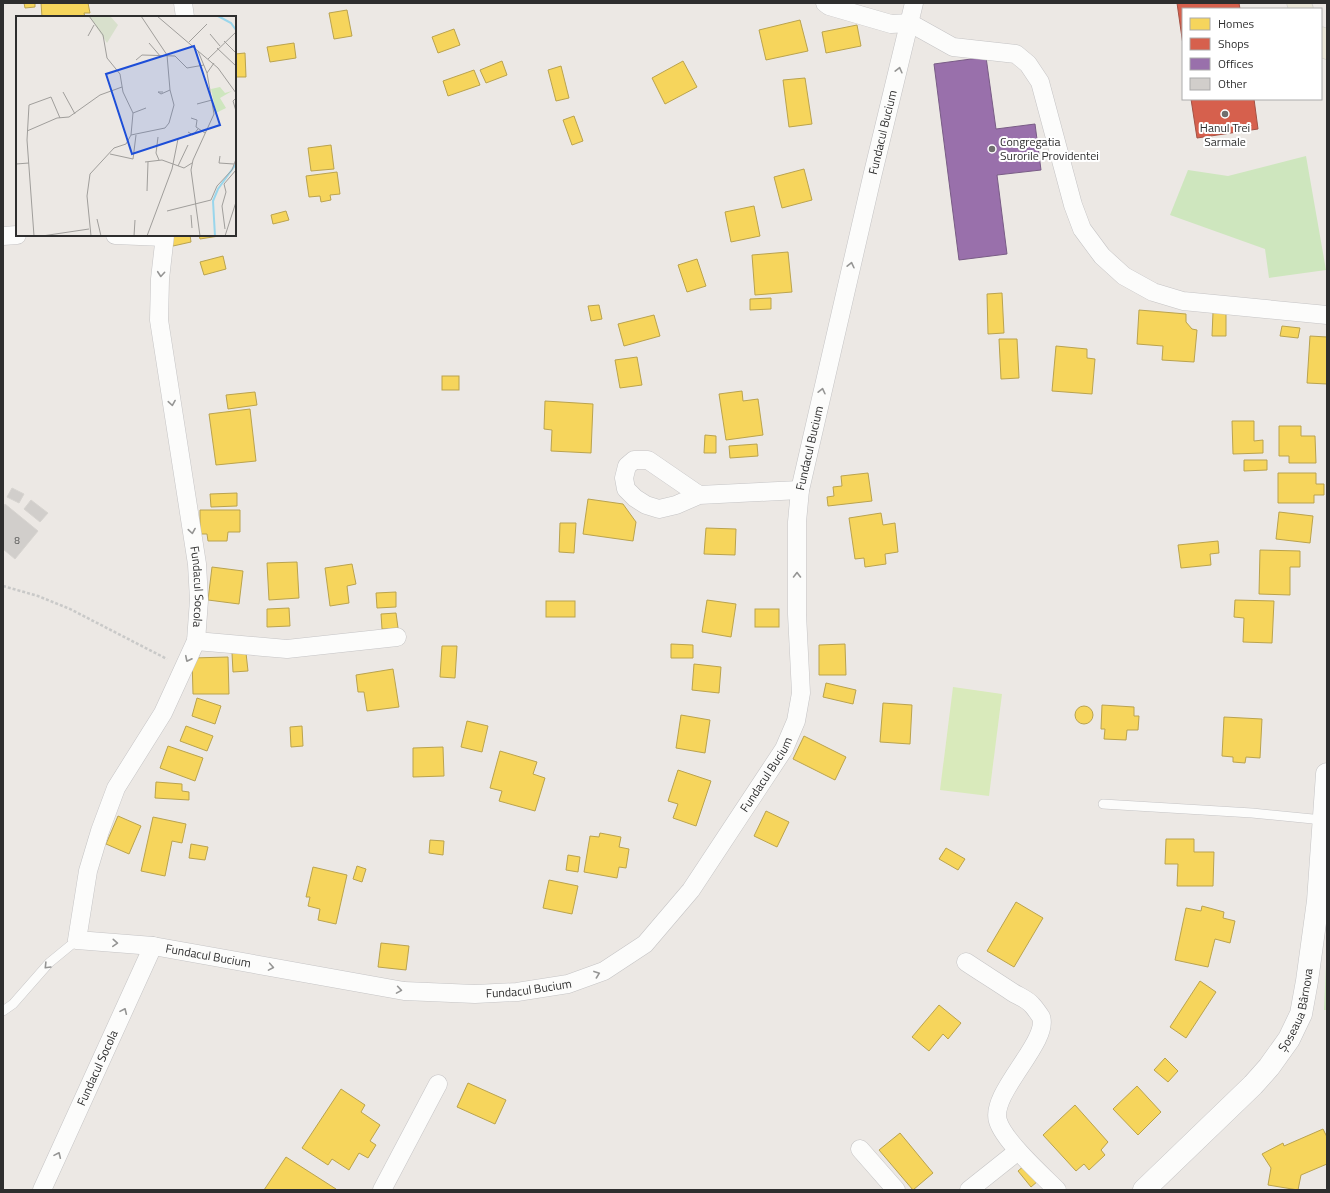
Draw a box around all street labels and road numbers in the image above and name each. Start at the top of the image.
street label: Fundacul Bucium [863,88,902,177]
street label: Fundacul Bucium [790,404,828,492]
street label: Fundacul Socola [185,545,209,628]
street label: Fundacul Bucium [735,734,797,816]
street label: Fundacul Bucium [164,938,253,972]
street label: Șoseaua Bârnova [1273,967,1318,1055]
street label: Fundacul Bucium [485,974,573,1002]
street label: Fundacul Socola [72,1027,123,1109]

